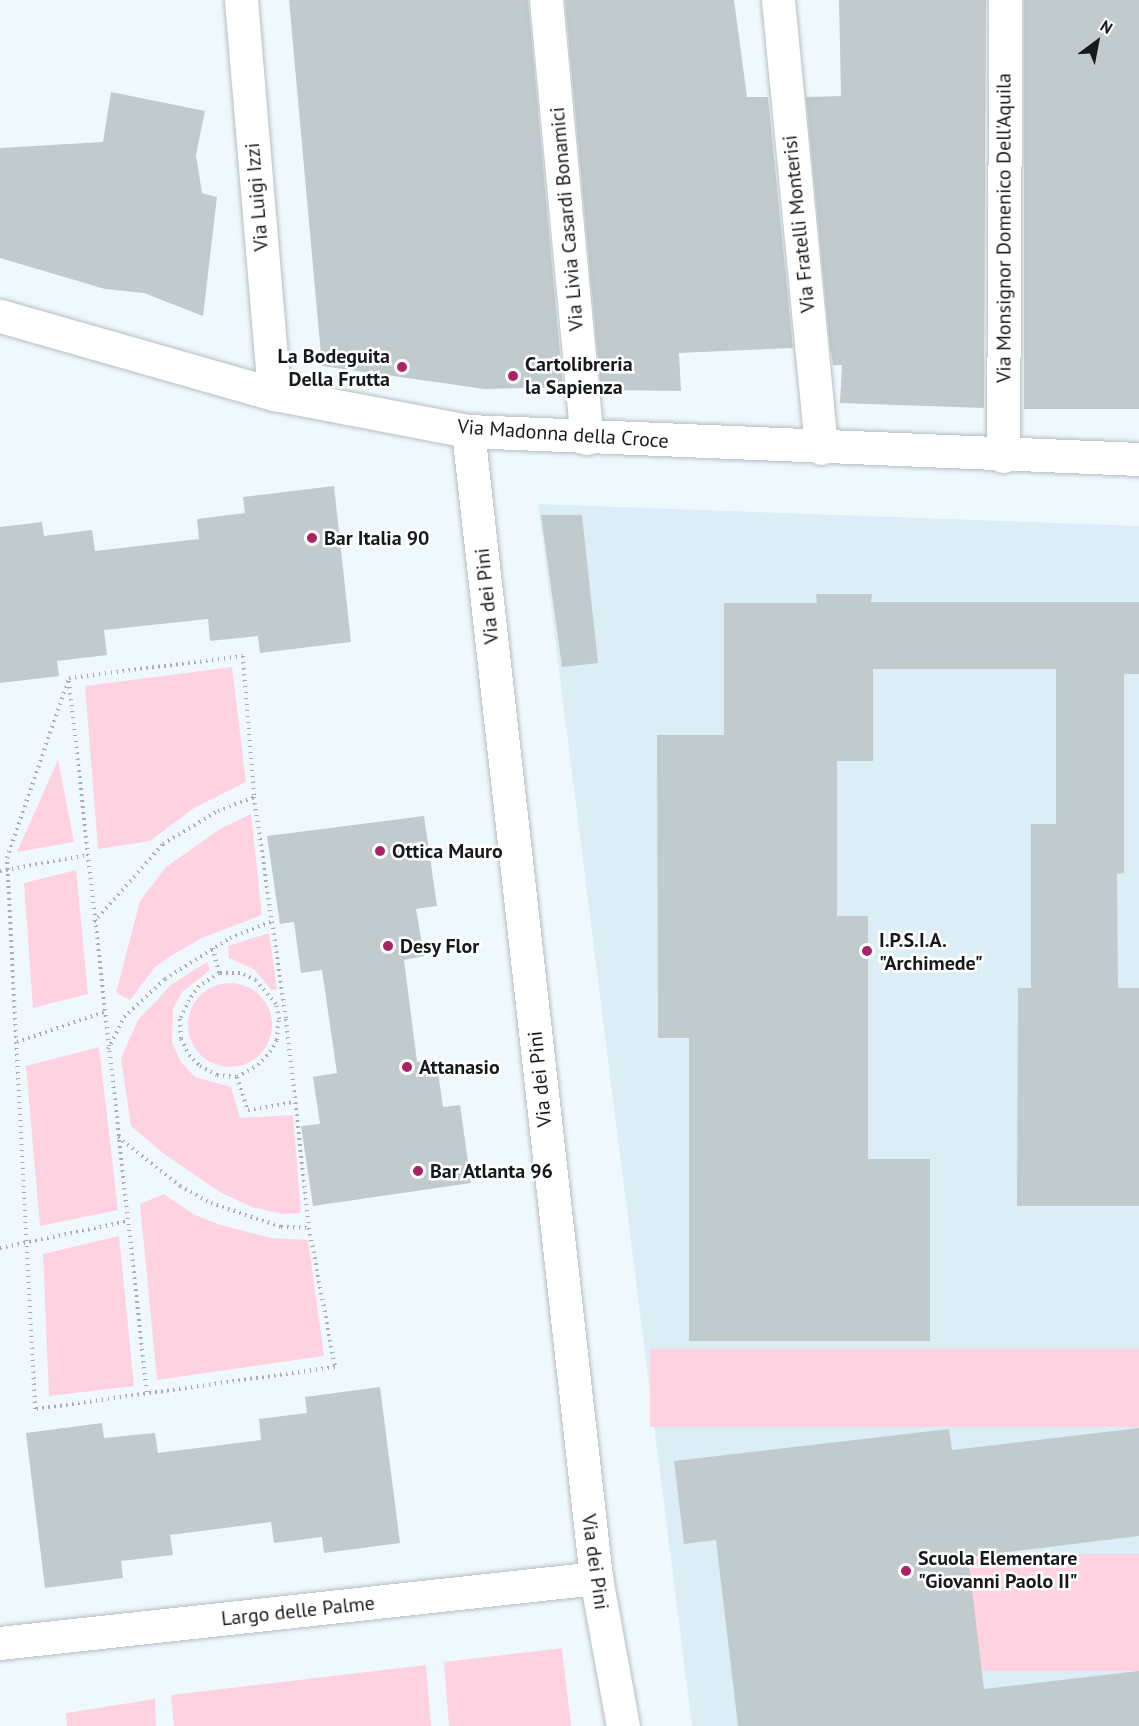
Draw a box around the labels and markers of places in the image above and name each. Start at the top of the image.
place label: La Bodeguita Della Frutta [278,344,390,391]
place label: Cartolibreria la Sapienza [525,352,633,399]
marker: La Bodeguita Della Frutta [395,360,409,374]
marker: Cartolibreria la Sapienza [506,369,520,383]
place label: Bar Italia 90 [324,526,429,550]
marker: Bar Italia 90 [305,531,319,545]
place label: Ottica Mauro [392,839,503,863]
marker: Ottica Mauro [373,844,387,858]
place label: I.P.S.I.A. "Archimede" [879,928,983,975]
place label: Desy Flor [400,934,480,958]
marker: Desy Flor [381,939,395,953]
marker: I.P.S.I.A. "Archimede" [860,944,874,958]
place label: Attanasio [419,1055,500,1079]
marker: Attanasio [400,1060,414,1074]
place label: Bar Atlanta 96 [430,1159,554,1183]
marker: Bar Atlanta 96 [411,1164,425,1178]
place label: Scuola Elementare "Giovanni Paolo II" [918,1547,1078,1594]
marker: Scuola Elementare "Giovanni Paolo II" [899,1564,913,1578]

